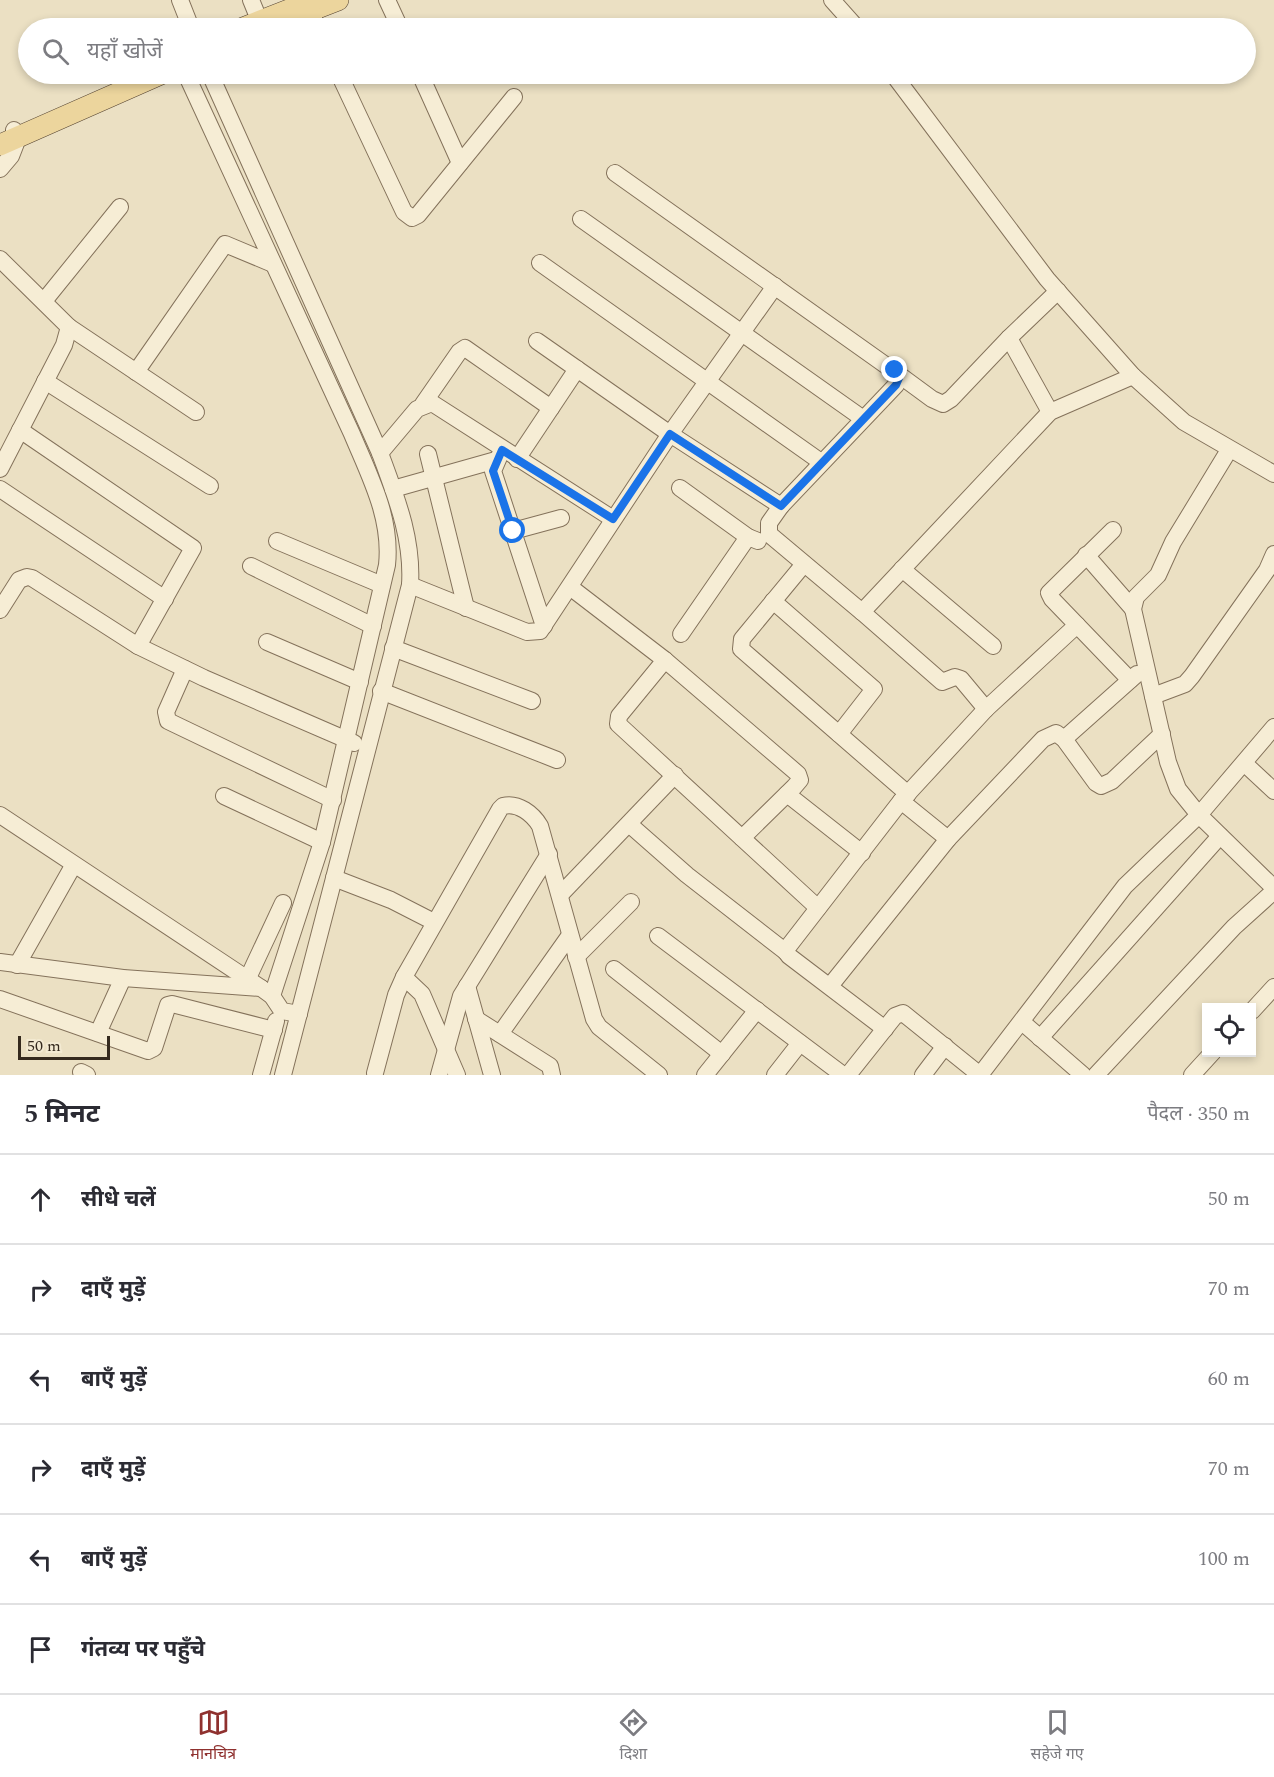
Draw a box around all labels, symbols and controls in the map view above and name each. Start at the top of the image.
search box [18,18,1256,84]
icon: search [39,35,72,68]
text: यहाँ खोजें [87,35,163,68]
route end [881,356,907,382]
route start [499,517,525,543]
map controls [1202,1003,1256,1057]
button: locate [1202,1003,1256,1057]
scale bar [18,1033,110,1060]
text: 50 m [27,1034,61,1058]
text: 5 मिनट [24,1094,100,1134]
text: पैदल · 350 m [1147,1099,1250,1129]
icon: ahead [24,1183,57,1216]
text: सीधे चलें [81,1183,156,1216]
text: 50 m [1208,1184,1250,1214]
icon: right [24,1273,57,1306]
text: दाएँ मुड़ें [81,1273,146,1306]
text: 70 m [1208,1274,1250,1304]
icon: left [24,1363,57,1396]
text: बाएँ मुड़ें [81,1363,147,1396]
text: 60 m [1208,1364,1250,1394]
icon: right [24,1453,57,1486]
text: दाएँ मुड़ें [81,1453,146,1486]
text: 70 m [1208,1454,1250,1484]
icon: left [24,1543,57,1576]
text: बाएँ मुड़ें [81,1543,147,1576]
text: 100 m [1198,1544,1250,1574]
icon: arrive [24,1633,57,1666]
text: गंतव्य पर पहुँचे [81,1633,205,1666]
tab: मानचित्र [190,1706,236,1766]
tab: दिशा [617,1706,650,1766]
tab: सहेजे गए [1031,1706,1084,1766]

